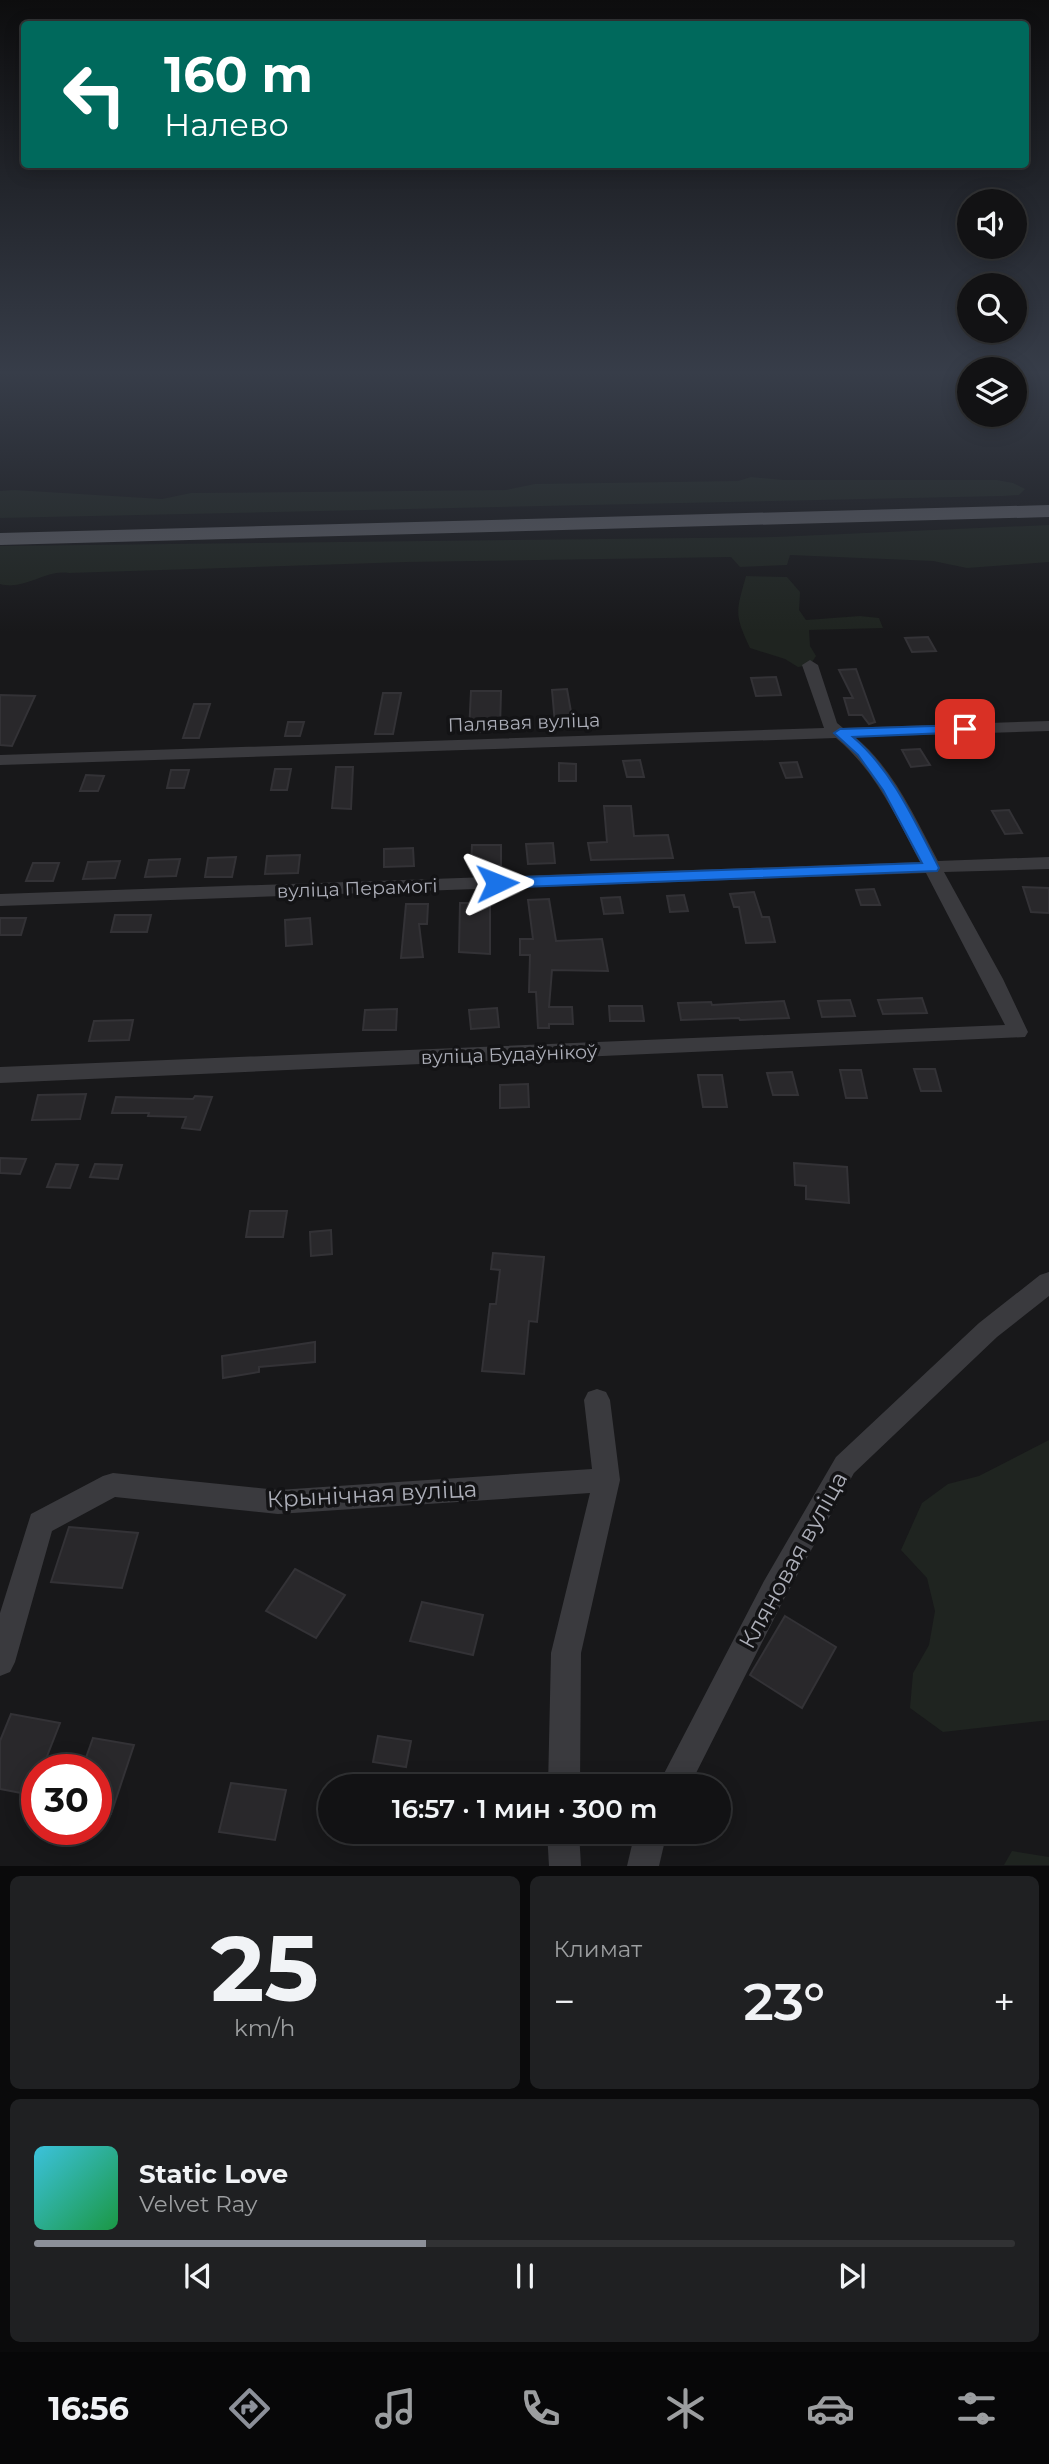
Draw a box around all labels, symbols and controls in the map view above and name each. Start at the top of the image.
text: 160 m [164,45,313,104]
icon: left [49,49,140,140]
text: Налево [164,105,289,144]
map controls [957,189,1027,427]
button: sound [957,189,1027,259]
button: search [957,273,1027,343]
button: layers [957,357,1027,427]
pin [935,699,995,759]
street label: Палявая вуліца [447,708,601,737]
icon: arrive [946,710,984,748]
position arrow [460,846,534,920]
street label: вуліца Перамогі [276,874,438,903]
street label: вуліца Будаўнікоў [420,1040,598,1069]
street label: Кляновая вуліца [733,1467,853,1653]
street label: Крынічная вуліца [266,1475,478,1513]
speed limit sign: 30 [21,1754,112,1845]
text: 16:57 · 1 мин · 300 m [392,1793,657,1825]
text: 25 [211,1913,319,2024]
text: Климат [554,1935,642,1963]
text: 23° [743,1970,825,2033]
text: − [554,1978,575,2025]
text: + [993,1978,1015,2025]
text: km/h [234,2014,295,2042]
text: Static Love [139,2158,288,2190]
text: Velvet Ray [139,2190,257,2218]
icon: previous [179,2257,217,2295]
icon: pause [506,2257,544,2295]
icon: next [833,2257,871,2295]
icon: directions [225,2384,274,2433]
icon: music [371,2384,420,2433]
icon: phone [516,2384,565,2433]
icon: climate [661,2384,710,2433]
icon: car [806,2384,855,2433]
icon: filters [952,2384,1001,2433]
text: 16:56 [48,2389,129,2428]

